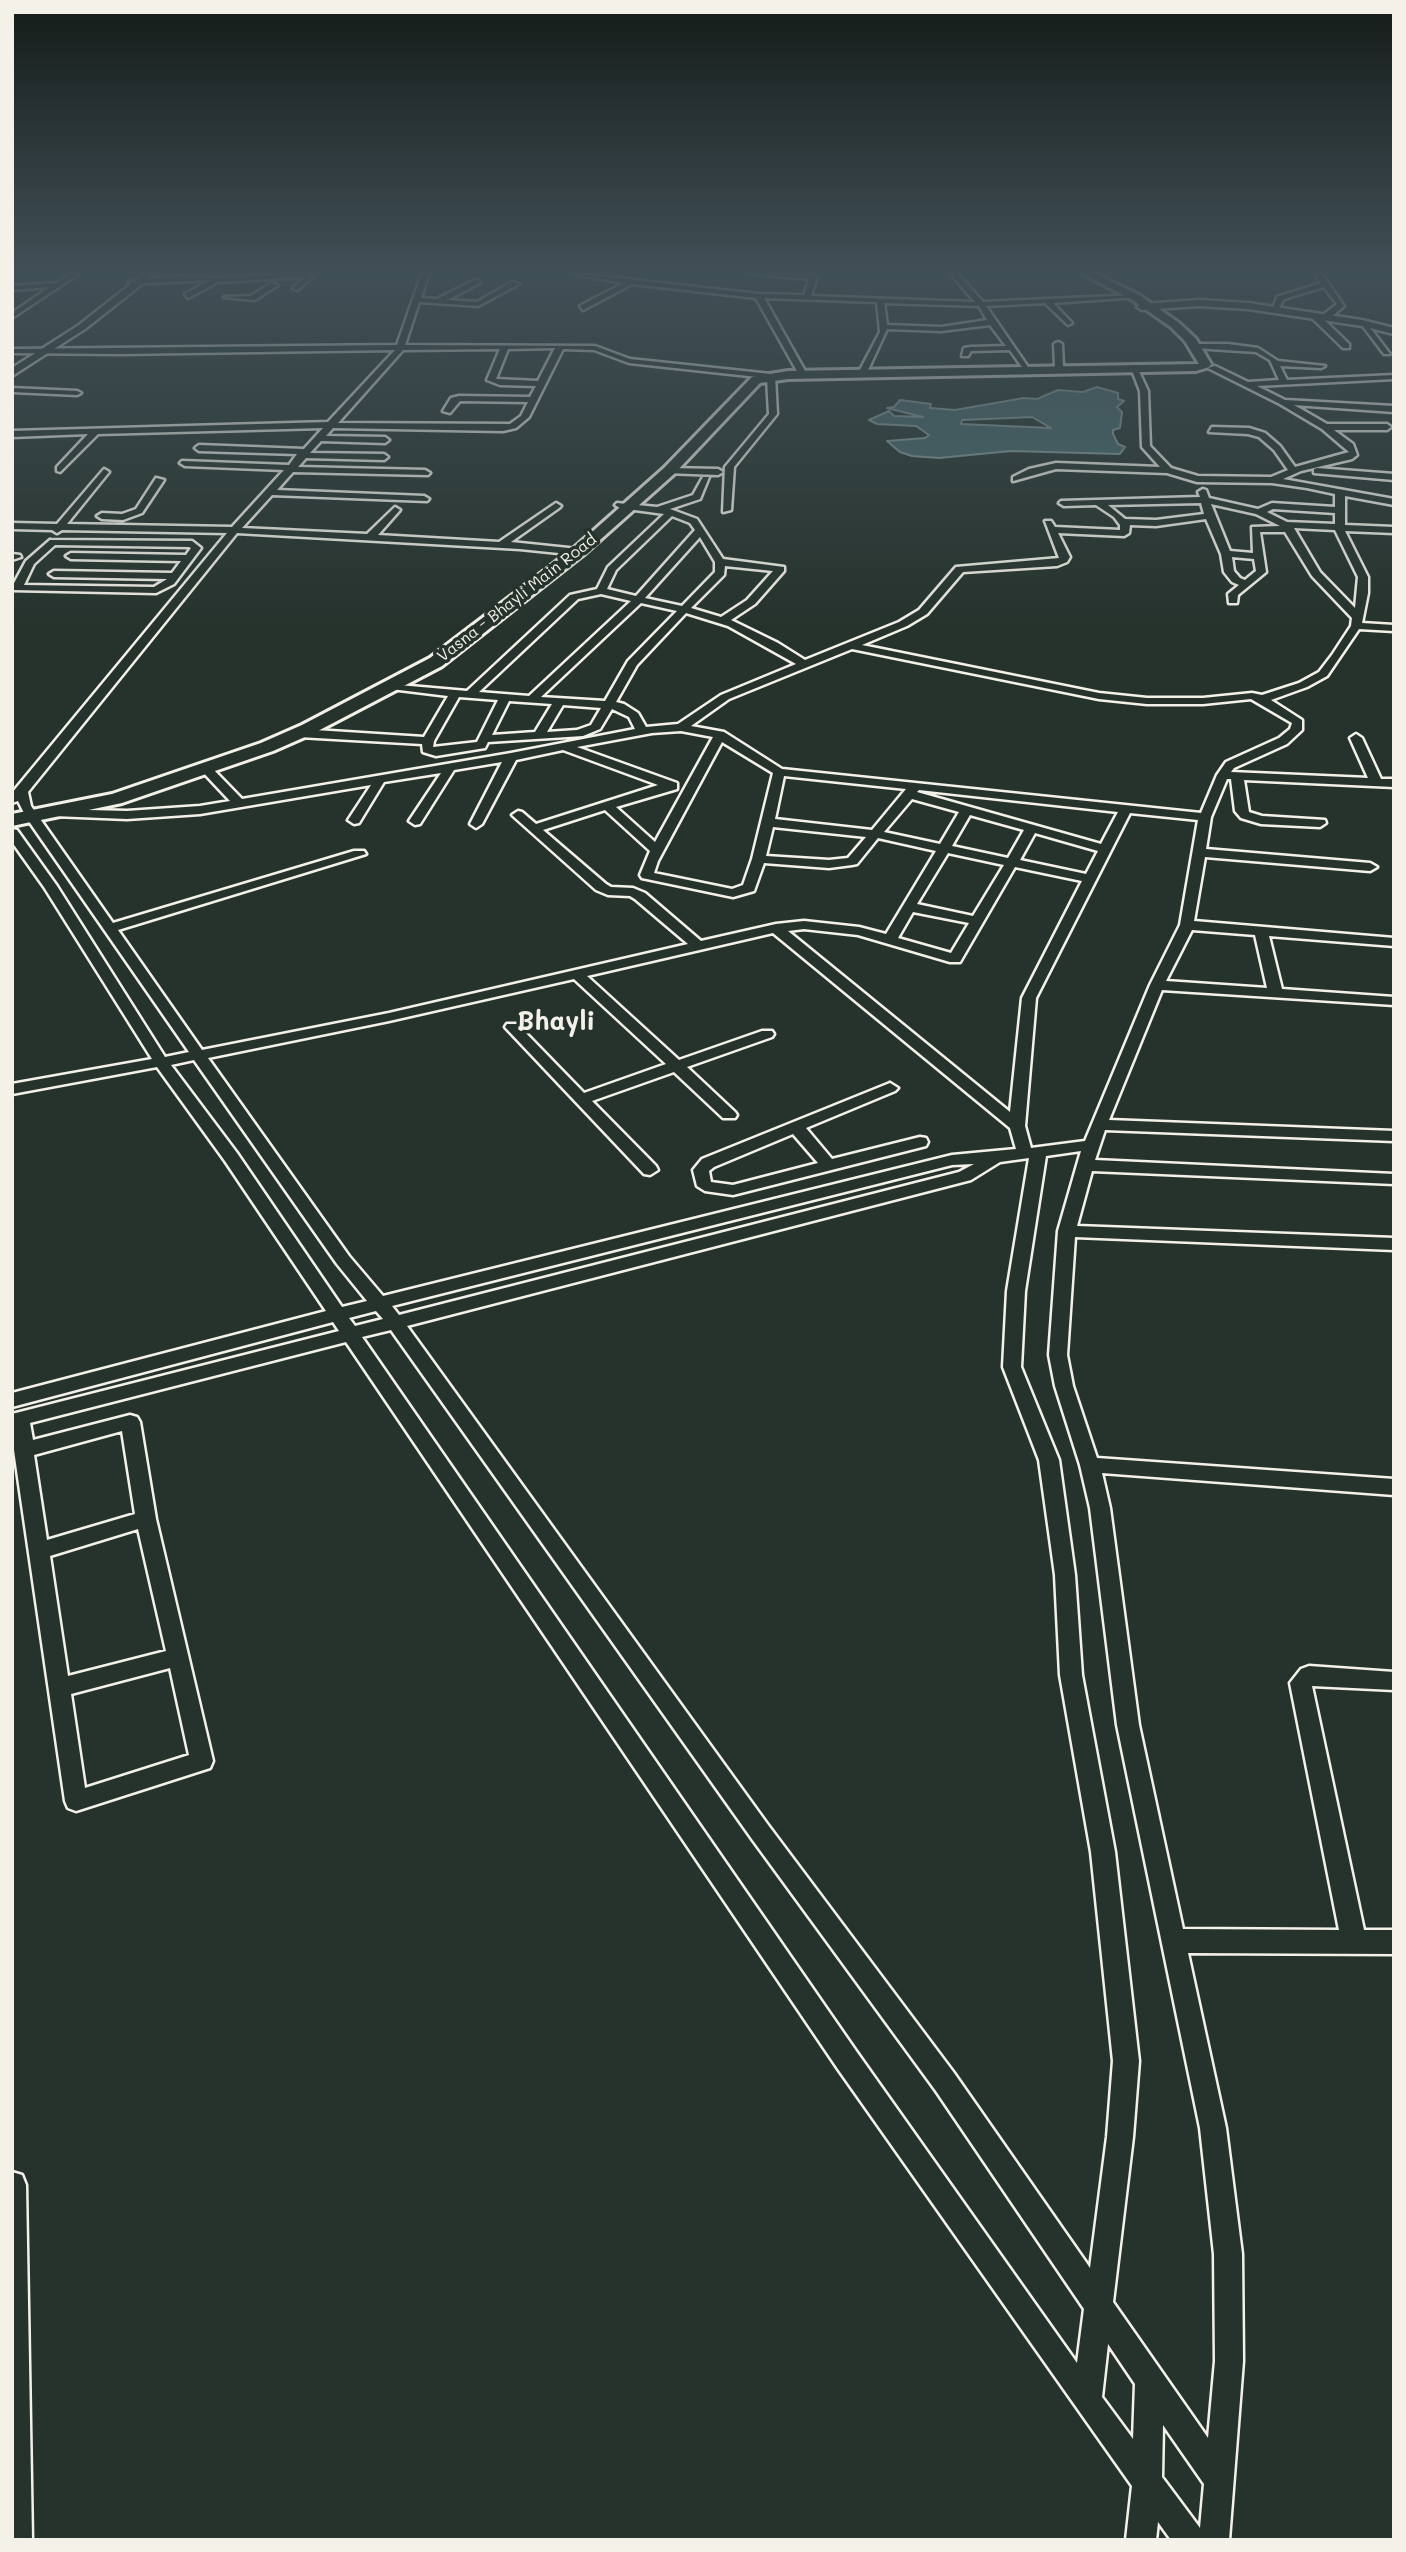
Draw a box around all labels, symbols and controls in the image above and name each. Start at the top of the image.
street label: Vasna - Bhayli Main Road [434,530,600,666]
district label: Bhayli [517,1006,595,1038]

